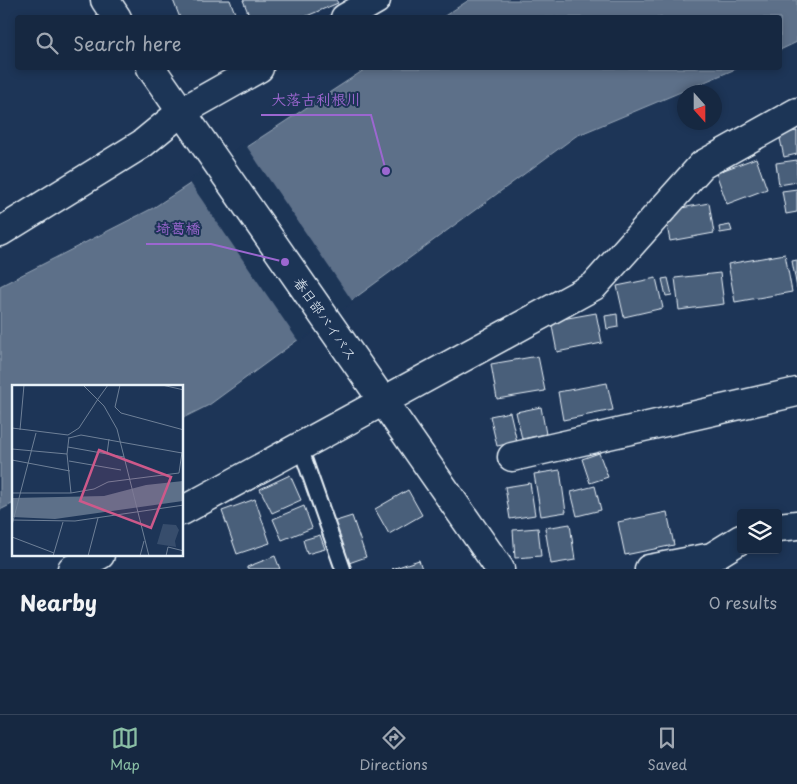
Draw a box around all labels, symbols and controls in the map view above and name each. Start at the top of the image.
search box [15,15,782,70]
icon: search [33,29,61,57]
text: Search here [73,29,182,57]
callout: 大落古利根川 [261,85,371,115]
north arrow [677,85,722,130]
text: 大落古利根川 [271,87,361,110]
callout: 埼葛橋 [146,214,211,244]
text: 埼葛橋 [155,216,201,239]
street label: 春日部バイパス [289,273,362,365]
inset map [12,385,184,556]
map controls [737,509,782,554]
button: layers [737,509,782,554]
text: Nearby [20,586,97,618]
text: 0 results [709,590,777,614]
tab: Map [110,724,140,775]
tab: Directions [360,724,428,775]
tab: Saved [647,724,687,775]

